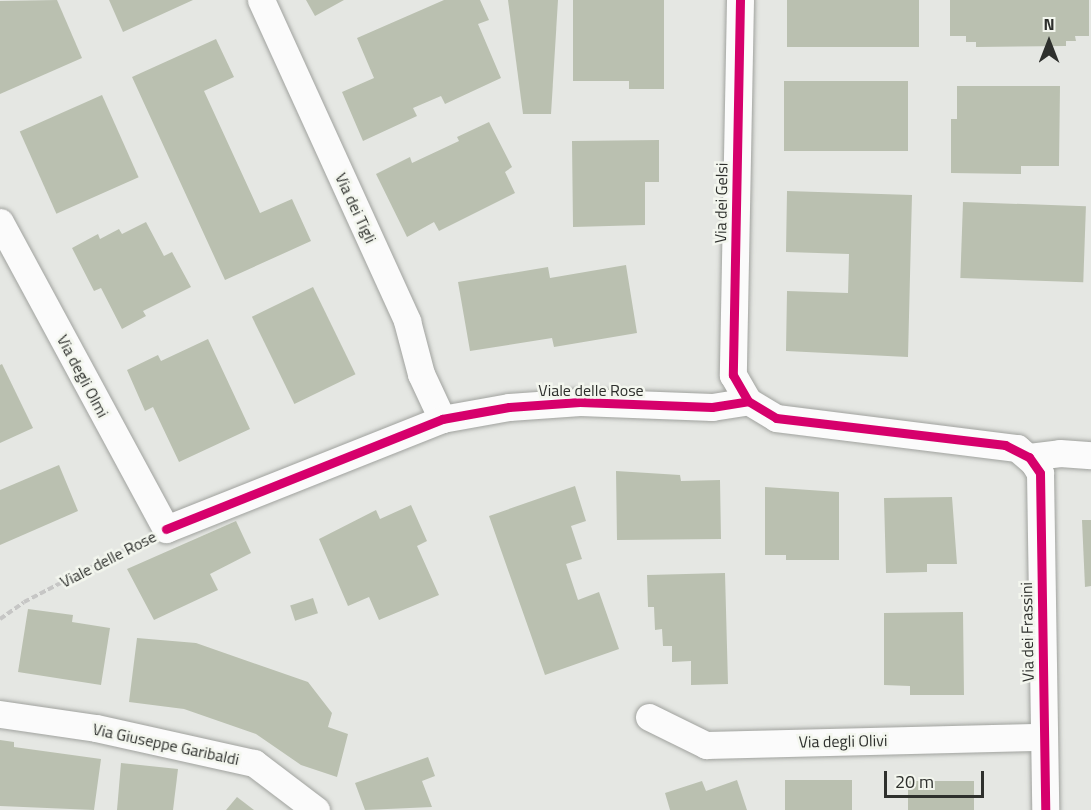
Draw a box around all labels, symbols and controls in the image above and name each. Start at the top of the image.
north arrow [1019,12,1079,72]
text: N [1043,12,1055,36]
street label: Via dei Gelsi [711,163,731,243]
street label: Via dei Tigli [331,170,381,246]
street label: Via degli Olmi [53,331,113,421]
street label: Viale delle Rose [538,380,644,400]
street label: Viale delle Rose [57,527,159,591]
street label: Via dei Frassini [1017,582,1037,682]
street label: Via Giuseppe Garibaldi [91,719,241,769]
street label: Via degli Olivi [798,731,888,751]
scale bar [887,759,988,797]
text: 20 m [895,768,934,795]

